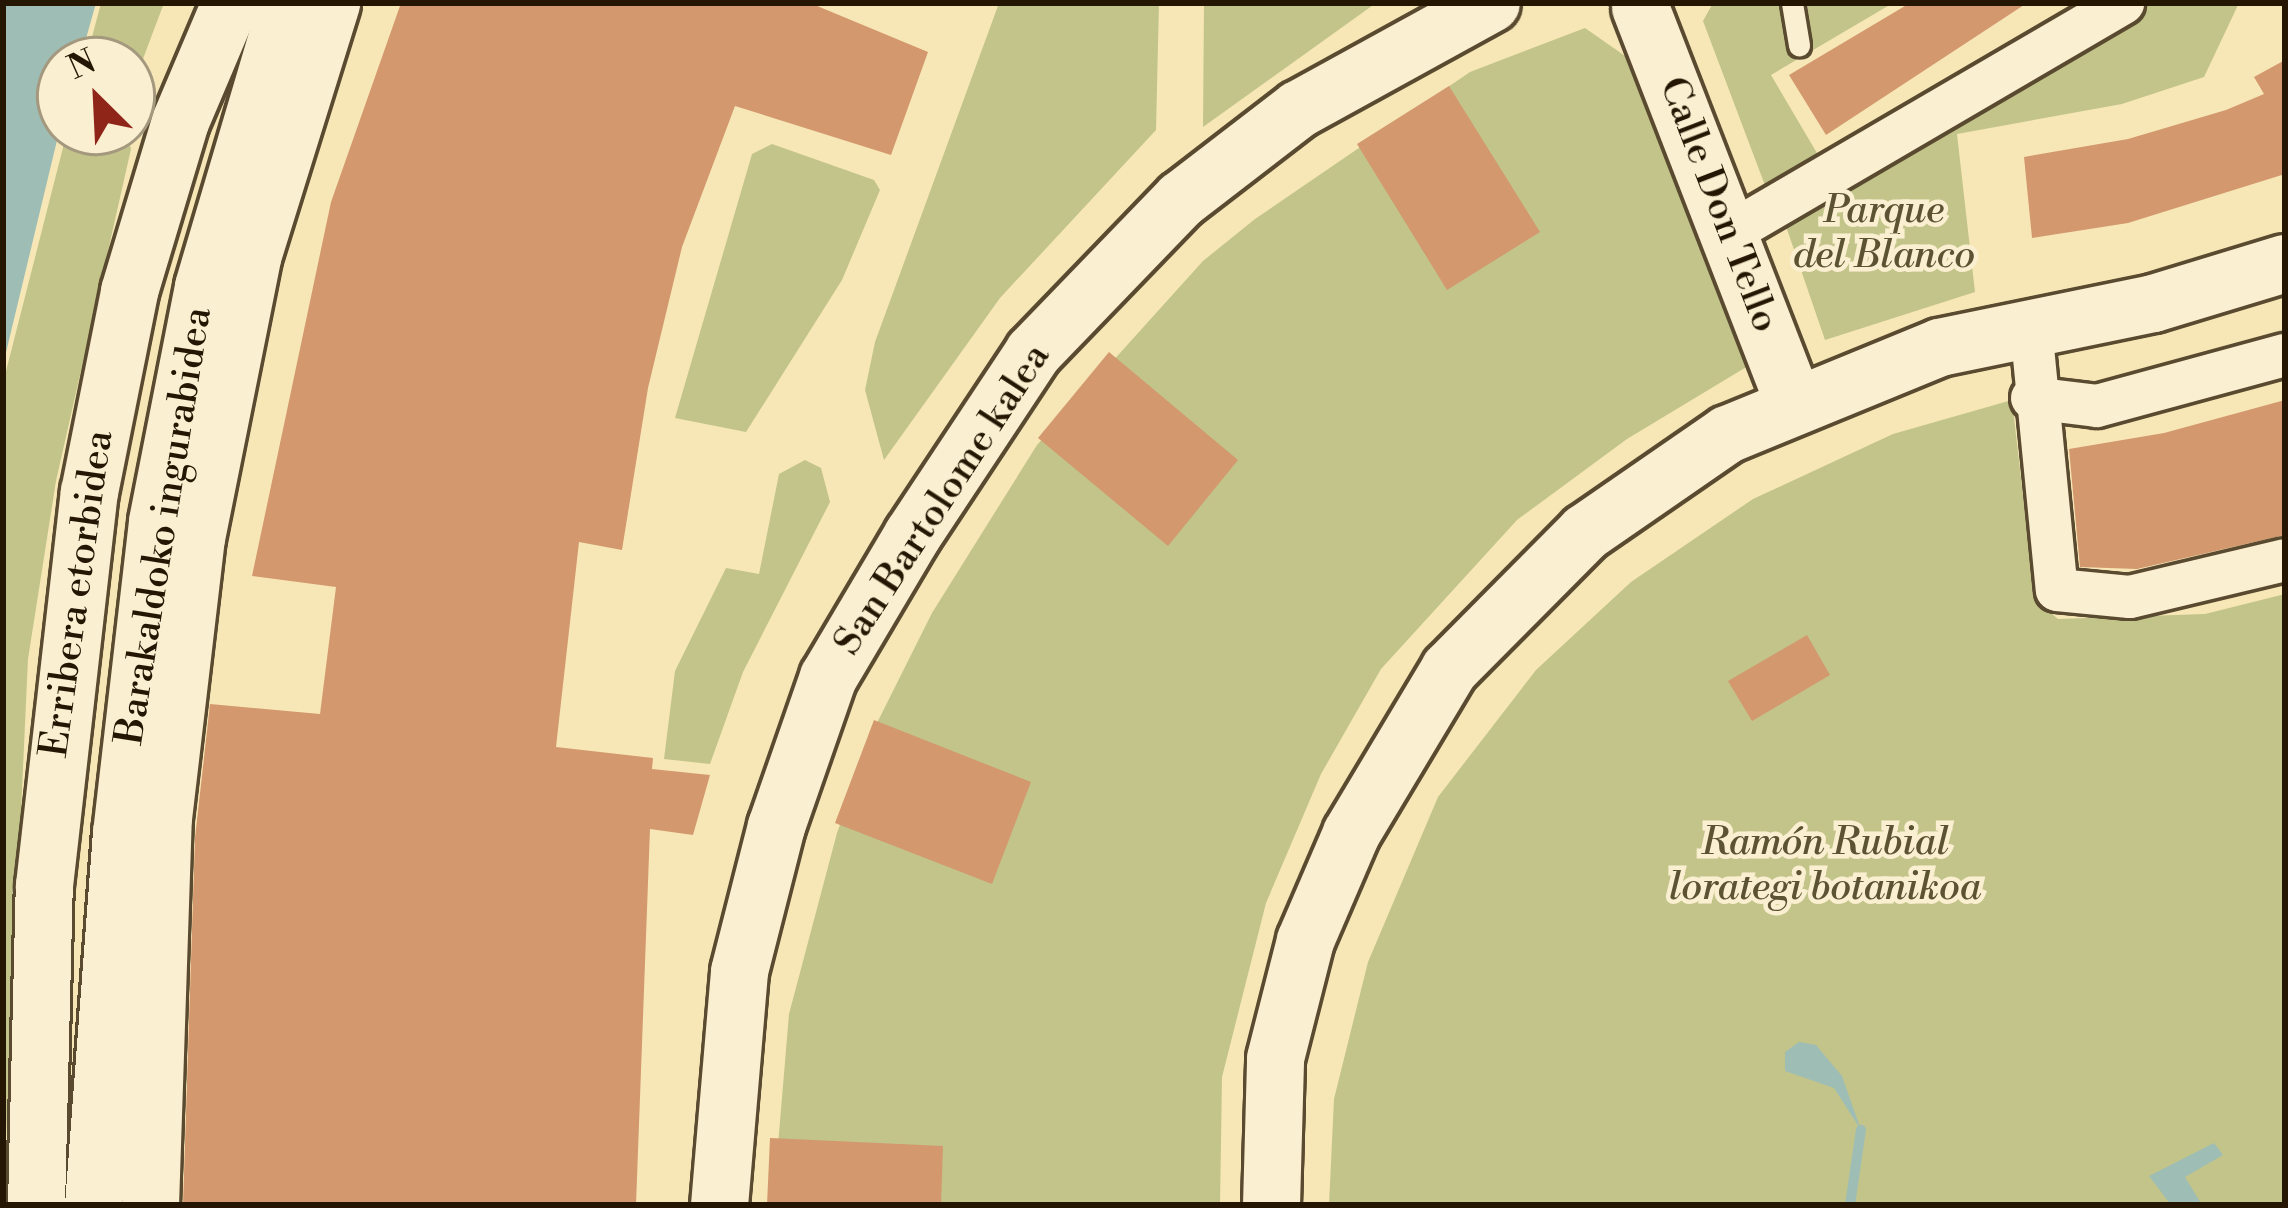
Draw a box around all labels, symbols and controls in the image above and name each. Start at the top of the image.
north arrow [36,36,156,156]
text: N [62,41,103,89]
street label: Calle Don Tello [1648,71,1788,339]
park label: Parque del Blanco [1793,189,1975,280]
street label: Barakaldoko ingurabidea [107,304,223,748]
street label: San Bartolome kalea [825,336,1061,664]
street label: Erribera etorbidea [32,428,124,760]
park label: Ramón Rubial lorategi botanikoa [1669,821,1981,912]

